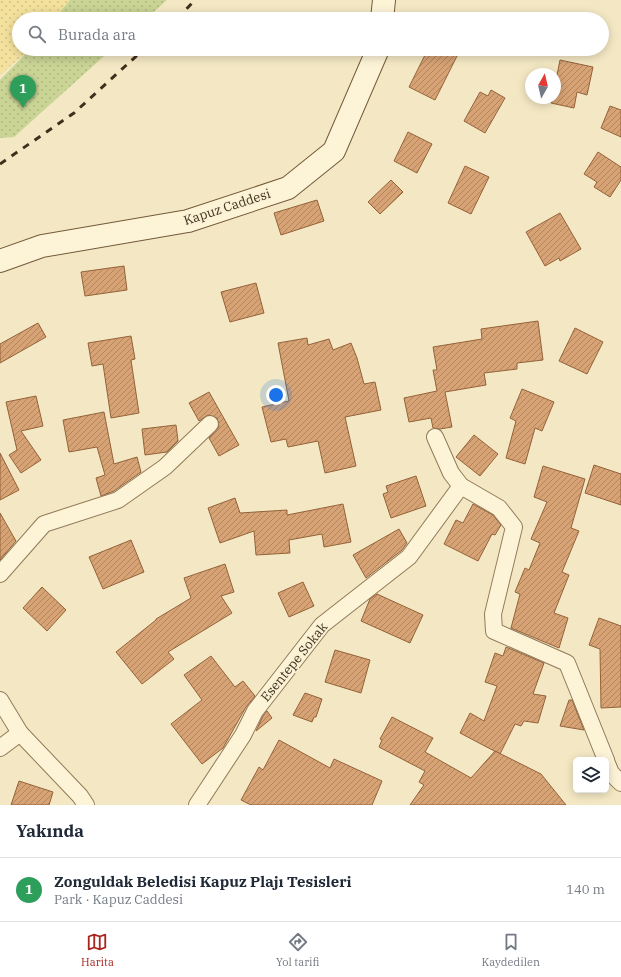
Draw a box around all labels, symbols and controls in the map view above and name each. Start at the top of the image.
search box [12,12,609,56]
icon: search [26,23,48,45]
text: Burada ara [58,25,136,44]
north arrow [525,68,561,104]
pin: 1 [10,75,36,108]
street label: Kapuz Caddesi [181,185,273,229]
your location [266,385,286,405]
street label: Esentepe Sokak [257,619,331,705]
map controls [573,757,609,793]
button: layers [573,757,609,793]
text: Yakında [16,820,84,842]
text: Zonguldak Beledisi Kapuz Plajı Tesisleri [54,872,352,891]
text: 1 [25,881,33,898]
text: 140 m [566,881,605,898]
text: Park · Kapuz Caddesi [54,891,183,908]
tab: Harita [81,931,114,969]
tab: Yol tarifi [276,931,319,969]
tab: Kaydedilen [482,931,540,969]

